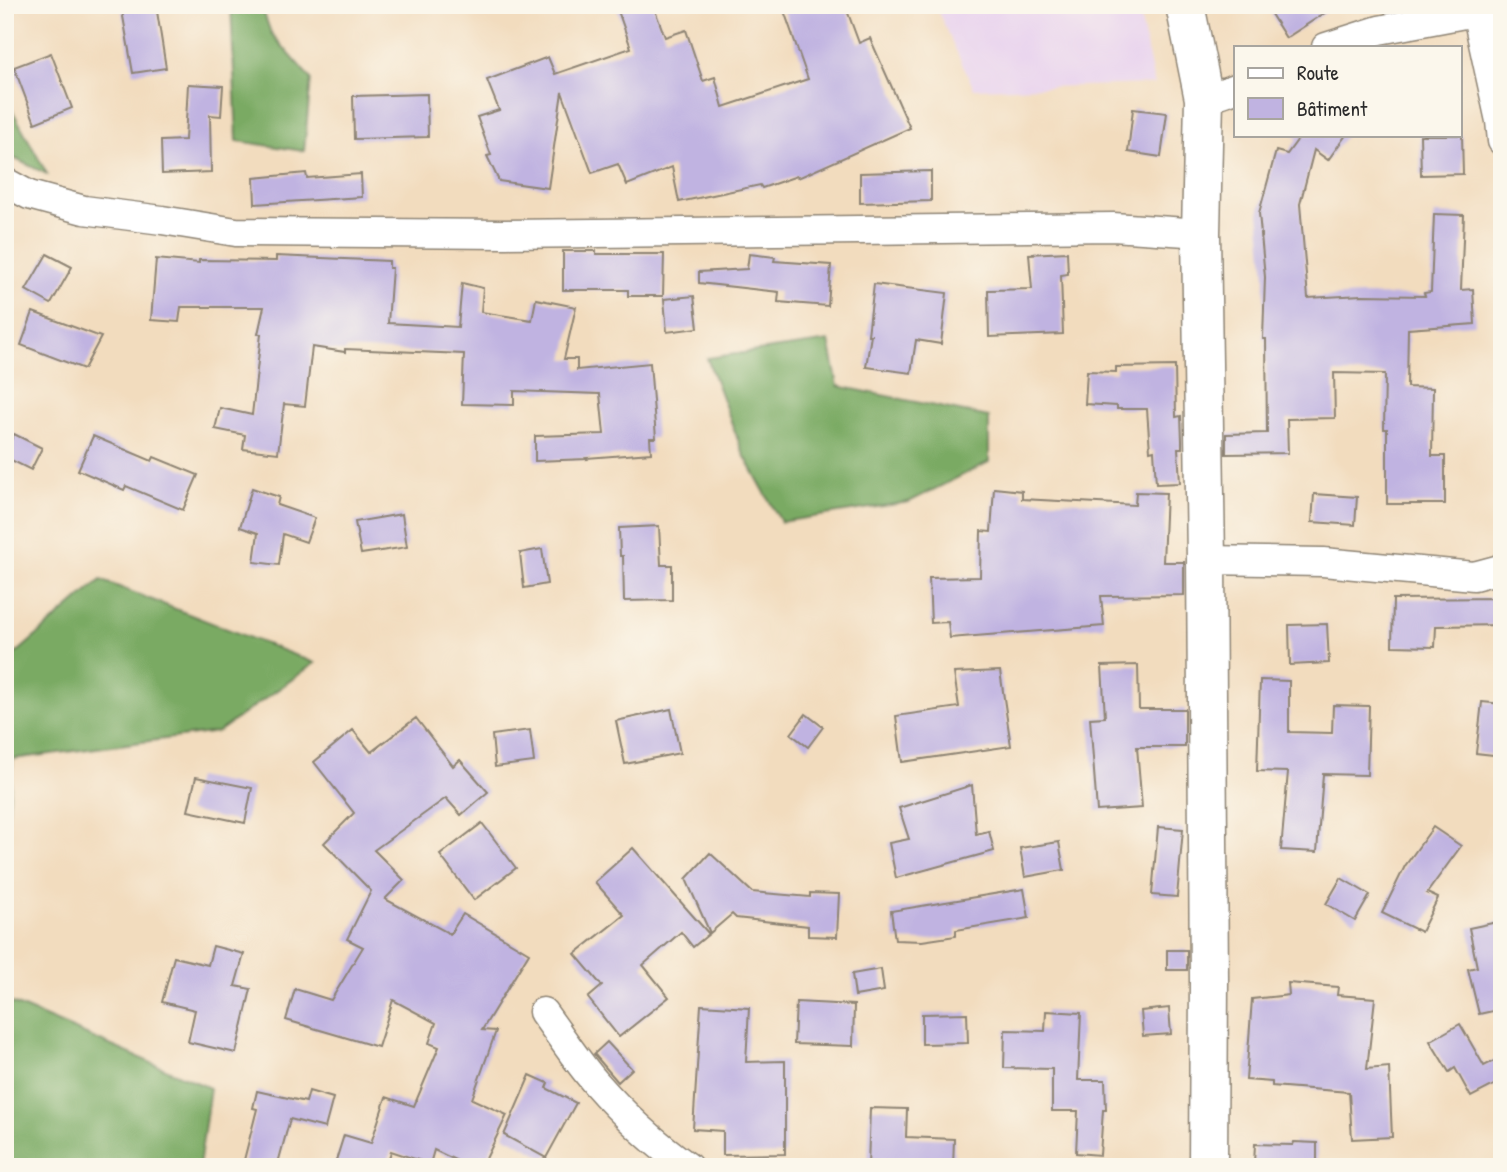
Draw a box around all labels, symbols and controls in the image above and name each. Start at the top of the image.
legend [1234,46,1462,136]
text: Route [1297,58,1339,87]
text: Bâtiment [1297,94,1368,123]

